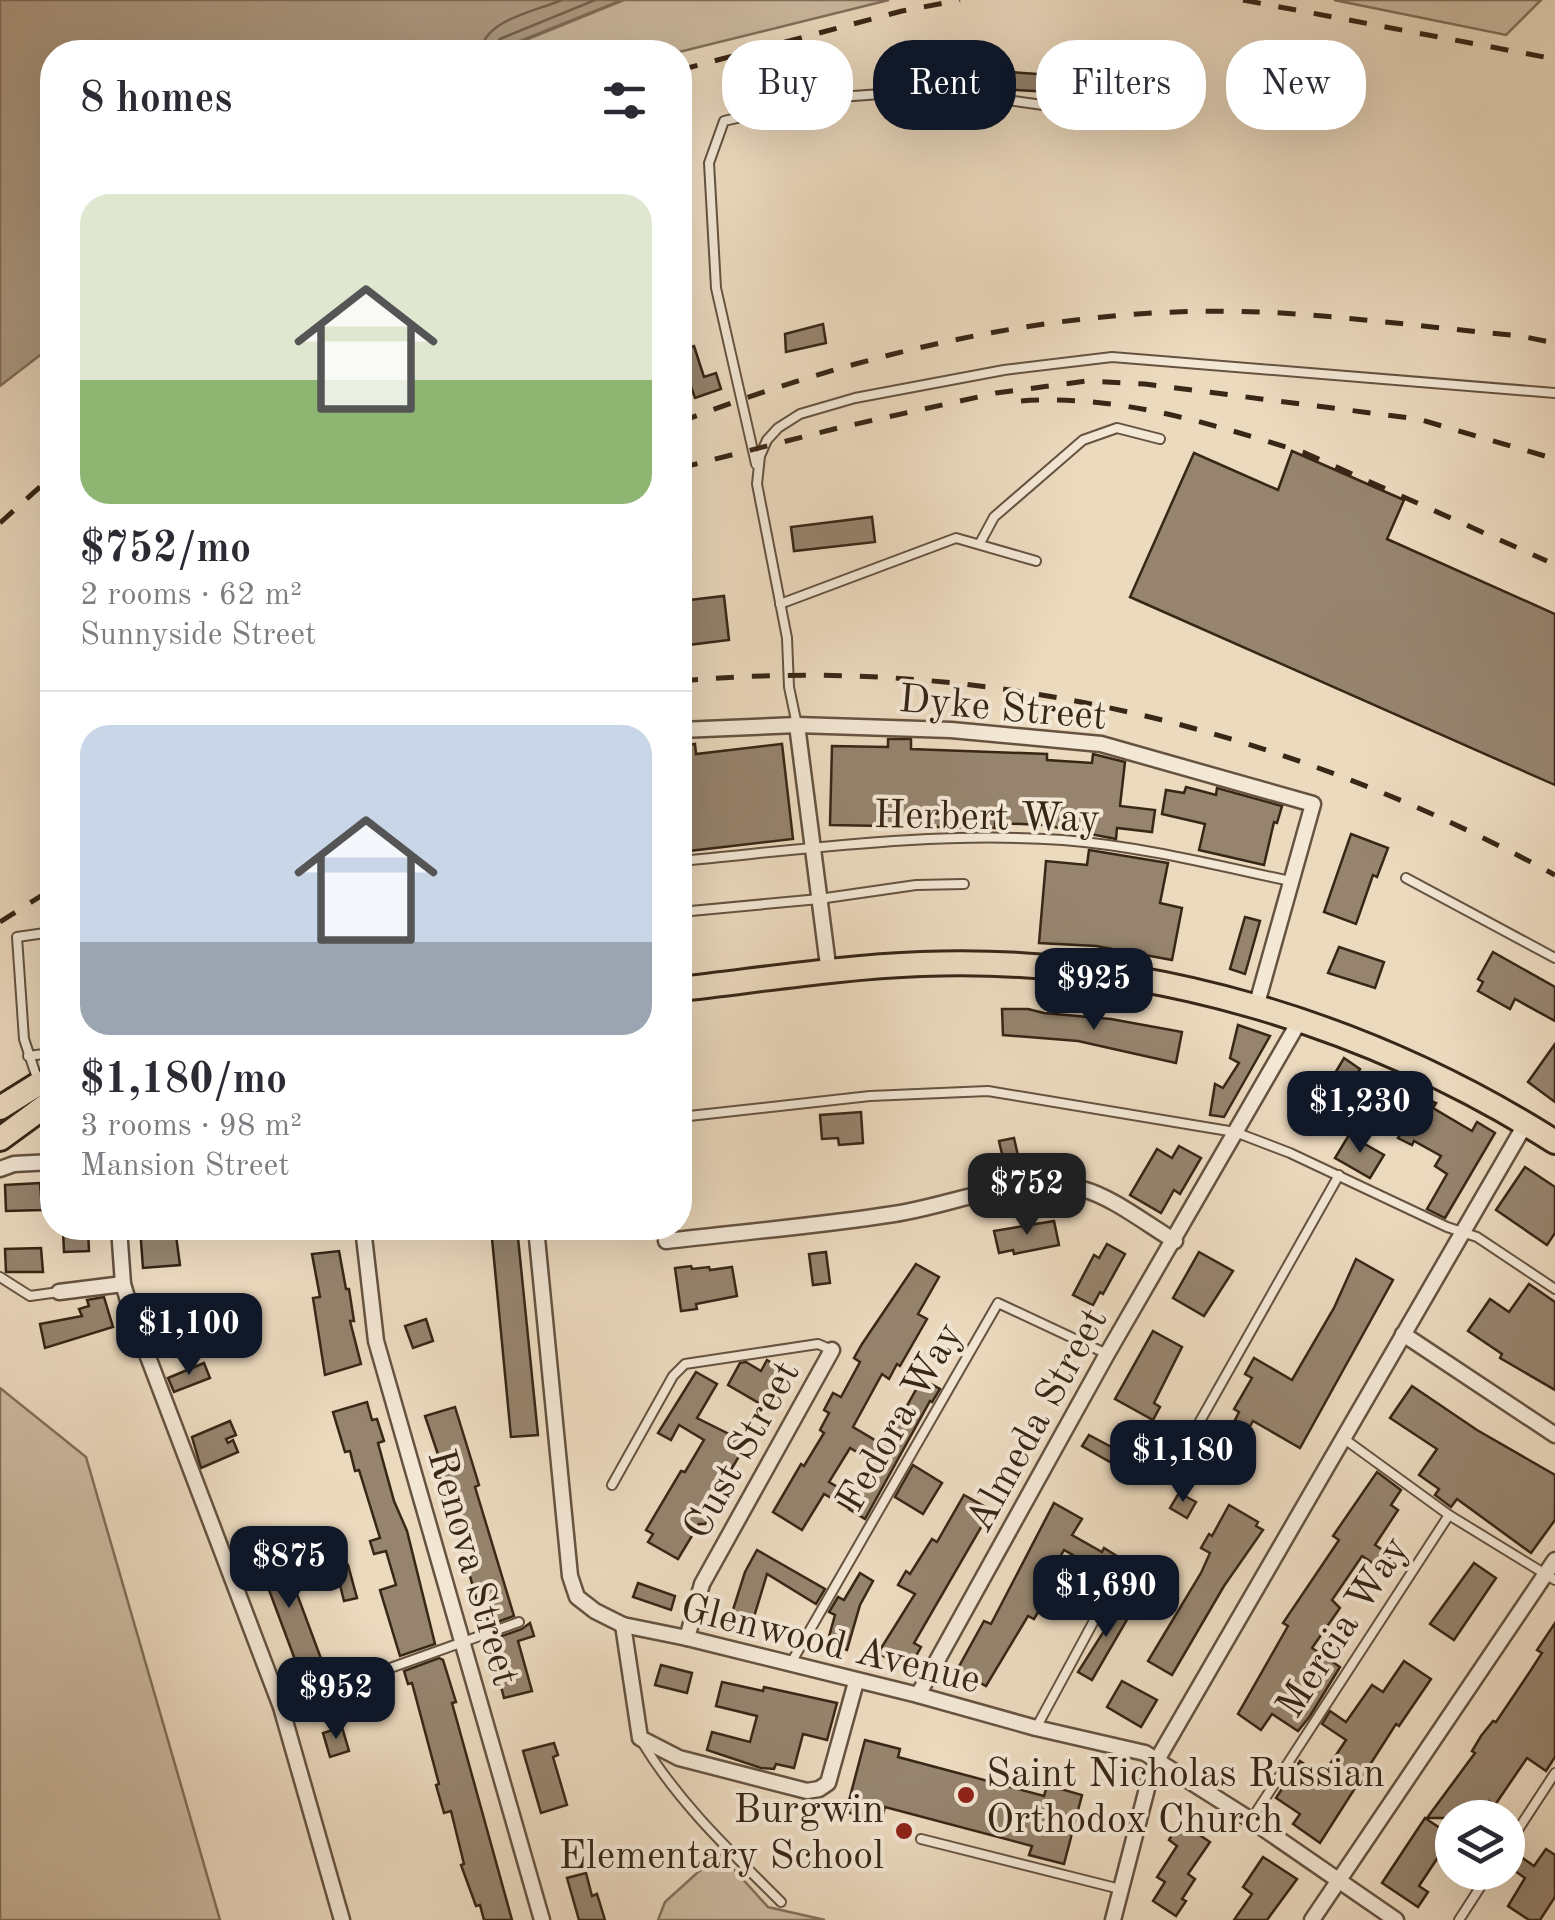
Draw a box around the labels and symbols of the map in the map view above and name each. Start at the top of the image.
street label: Dyke Street [897,681,1108,739]
street label: Herbert Way [873,797,1101,841]
pin: $925 [1035,948,1153,1033]
pin: $1,230 [1279,1071,1441,1156]
pin: $752 [968,1153,1086,1238]
pin: $1,100 [108,1293,270,1378]
street label: Almeda Street [961,1302,1116,1540]
street label: Fedora Way [832,1317,971,1519]
street label: Cust Street [678,1355,809,1547]
pin: $1,180 [1102,1420,1264,1505]
street label: Renova Street [418,1445,524,1691]
pin: $875 [230,1526,348,1611]
street label: Mercia Way [1271,1530,1418,1726]
pin: $1,690 [1025,1555,1187,1640]
street label: Glenwood Avenue [676,1589,984,1702]
pin: $952 [277,1657,395,1742]
place label: Saint Nicholas Russian Orthodox Church [986,1756,1385,1842]
marker: Saint Nicholas Russian Orthodox Church [955,1784,977,1806]
place label: Burgwin Elementary School [558,1792,884,1878]
marker: Burgwin Elementary School [893,1820,915,1842]

